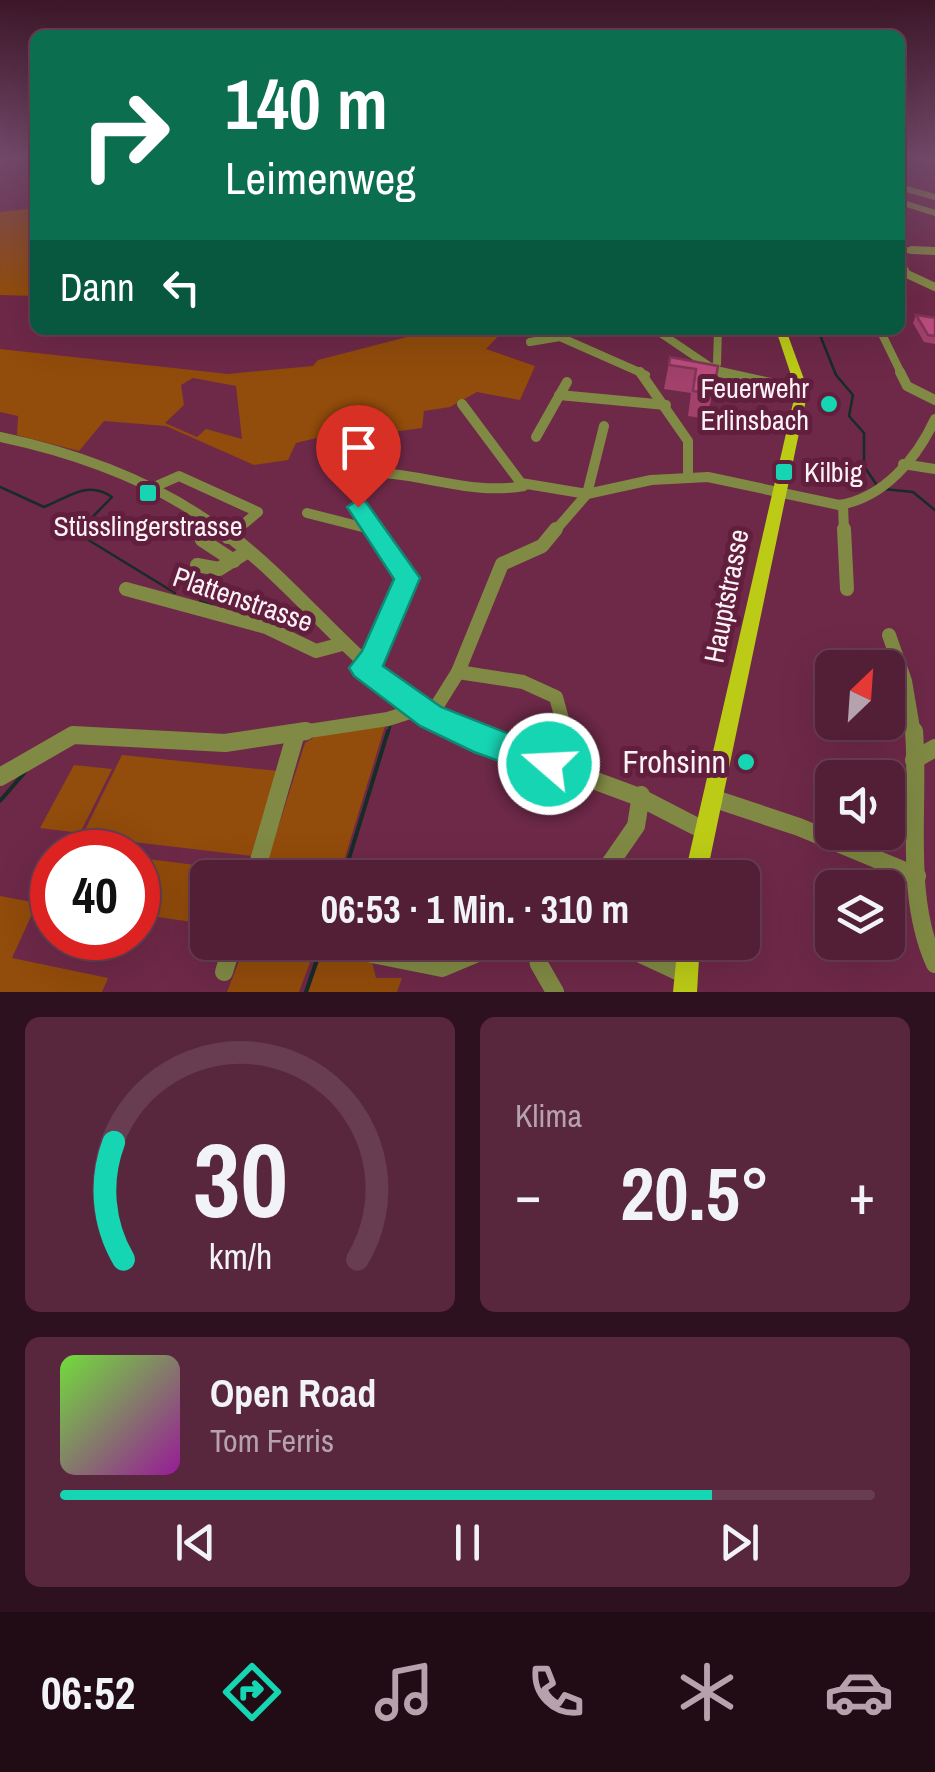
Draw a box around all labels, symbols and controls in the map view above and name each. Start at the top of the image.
text: 140 m [225,57,388,151]
icon: right [60,70,190,200]
text: Leimenweg [225,147,416,208]
icon: left [154,260,209,315]
text: Dann [60,262,134,313]
place label: Feuerwehr Erlinsbach [700,369,809,439]
marker: Feuerwehr Erlinsbach [818,393,840,415]
pin [316,405,401,508]
icon: arrive [331,420,386,475]
place label: Kilbig [804,453,863,491]
marker: Kilbig [773,461,795,483]
marker: Stüsslingerstrasse [137,482,159,504]
place label: Stüsslingerstrasse [54,507,242,545]
street label: Hauptstrasse [694,526,758,666]
street label: Plattenstrasse [168,557,318,641]
north arrow [815,650,905,740]
map controls [815,650,905,960]
position arrow [497,712,601,816]
place label: Frohsinn [622,740,726,783]
marker: Frohsinn [735,751,757,773]
button: sound [815,760,905,850]
speed limit sign: 40 [30,830,160,960]
button: layers [815,870,905,960]
text: 06:53 · 1 Min. · 310 m [321,884,629,935]
text: Klima [515,1094,582,1137]
text: 30 [193,1109,287,1249]
text: 20.5° [620,1142,770,1243]
text: − [515,1157,541,1231]
text: + [849,1157,875,1231]
text: km/h [208,1232,272,1280]
text: Open Road [210,1368,376,1419]
text: Tom Ferris [210,1419,334,1462]
icon: previous [168,1515,223,1570]
icon: pause [440,1515,495,1570]
icon: next [712,1515,767,1570]
icon: directions [217,1657,287,1727]
icon: music [369,1657,439,1727]
icon: phone [521,1657,591,1727]
icon: climate [672,1657,742,1727]
icon: car [824,1657,894,1727]
text: 06:52 [41,1662,135,1723]

